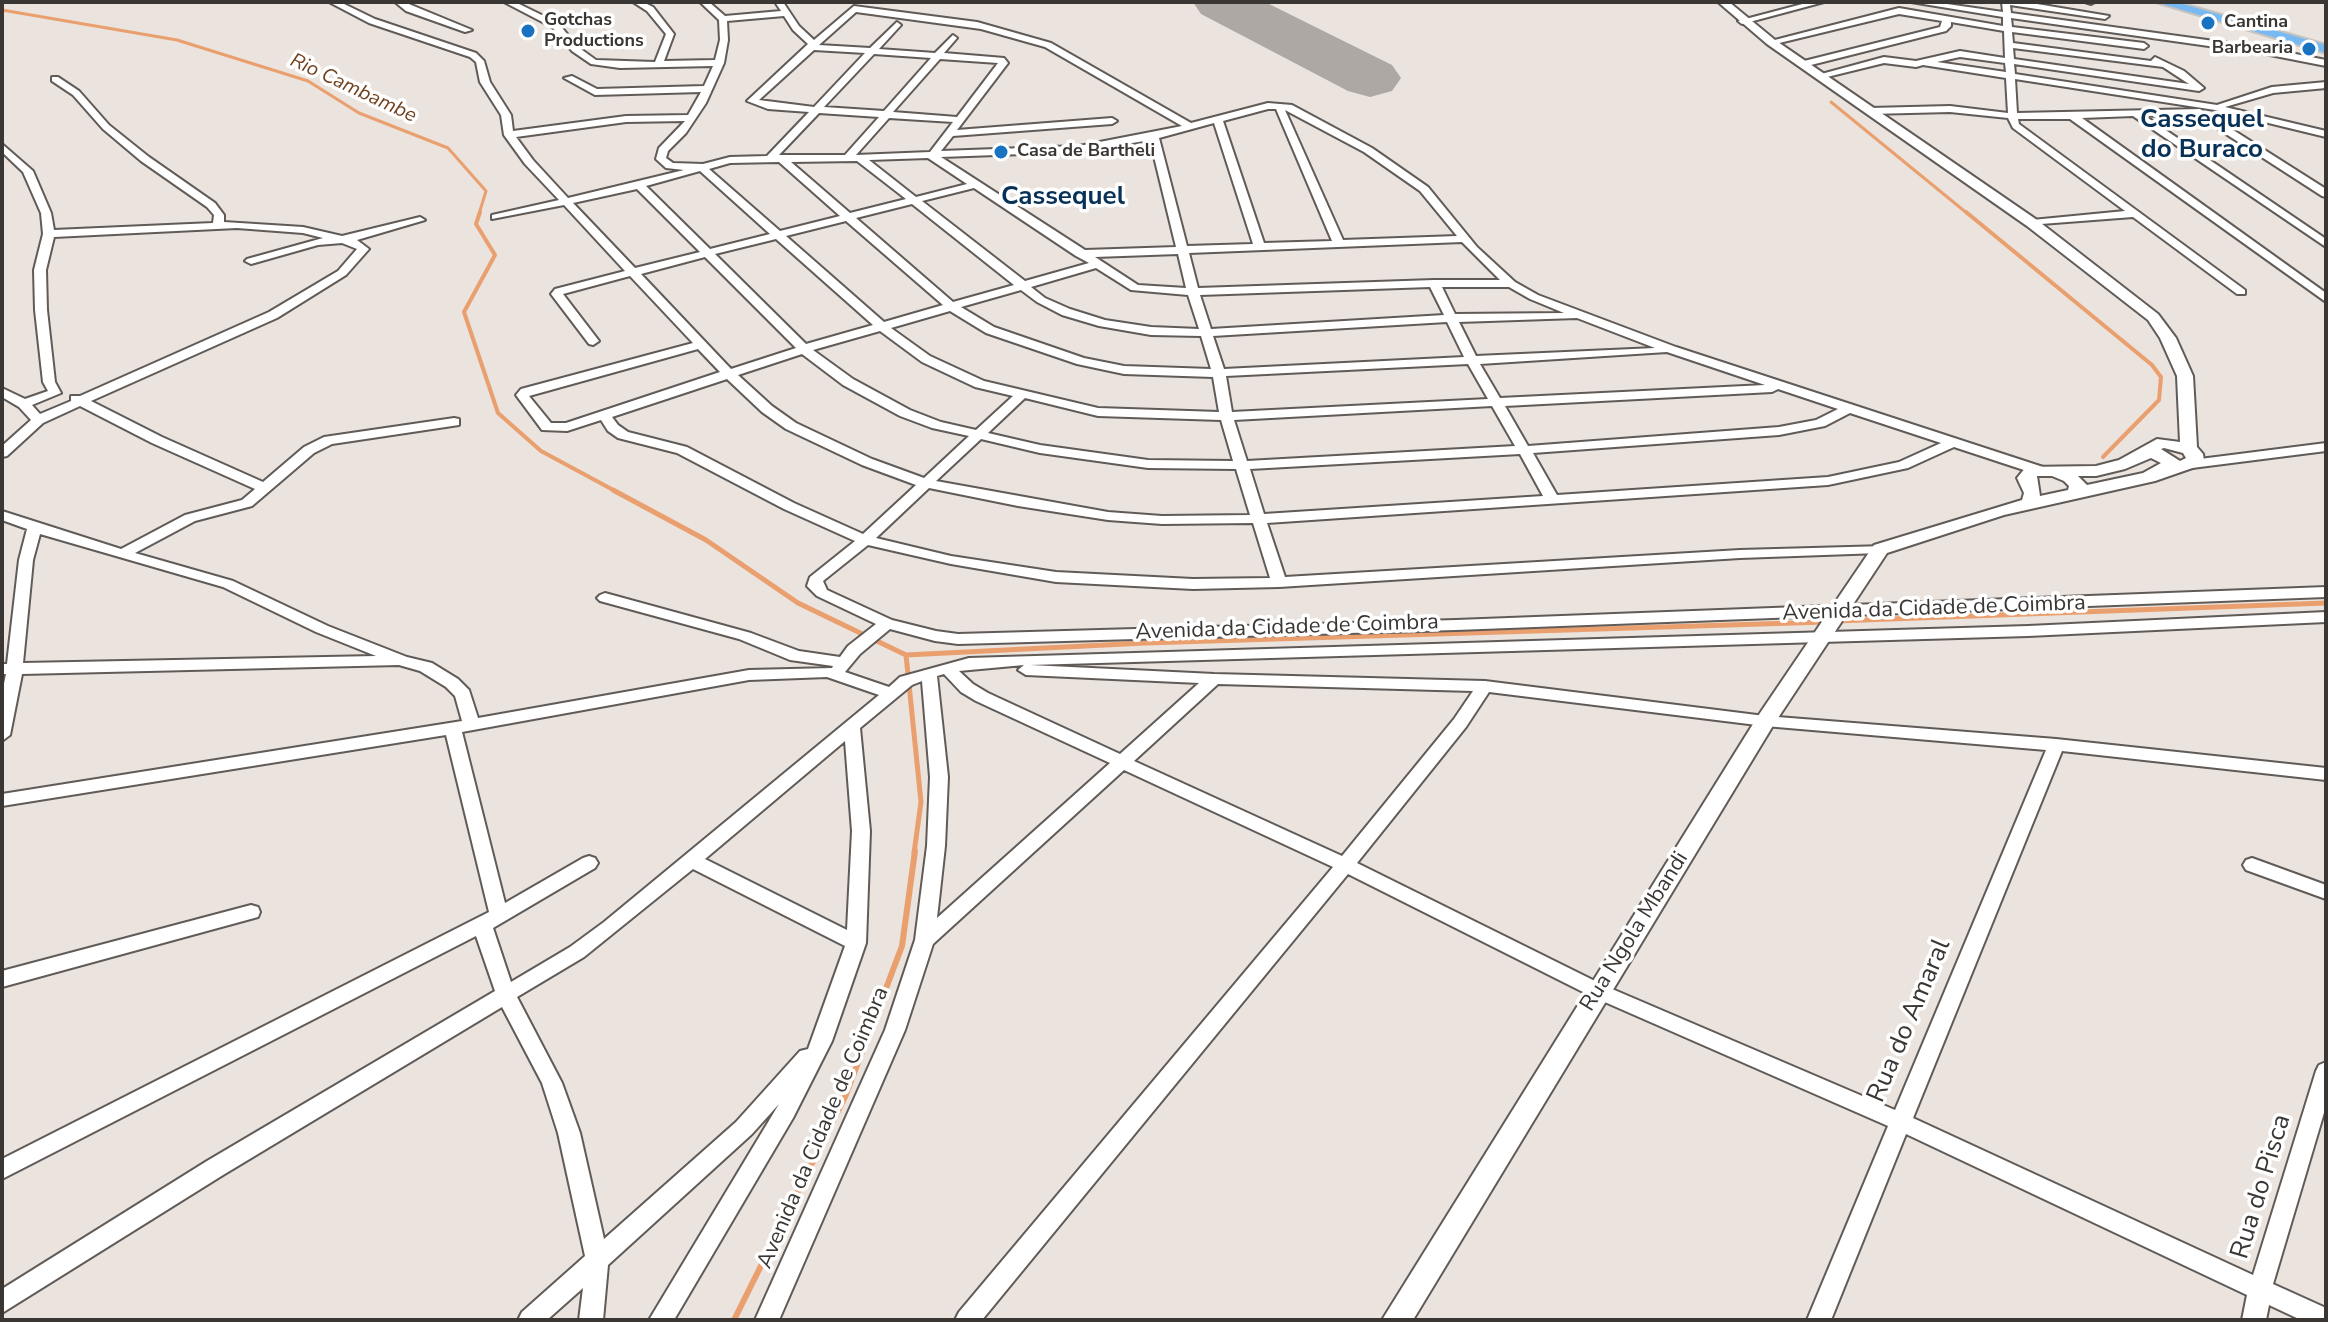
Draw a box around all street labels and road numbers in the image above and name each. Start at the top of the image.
street label: Avenida da Cidade de Coimbra [1782,591,2086,627]
street label: Avenida da Cidade de Coimbra [1135,610,1439,646]
street label: Rua Ngola Mbandi [1575,847,1695,1017]
street label: Rua do Amaral [1862,935,1958,1107]
street label: Avenida da Cidade de Coimbra [753,983,895,1273]
street label: Rua do Pisca [2225,1111,2299,1263]

